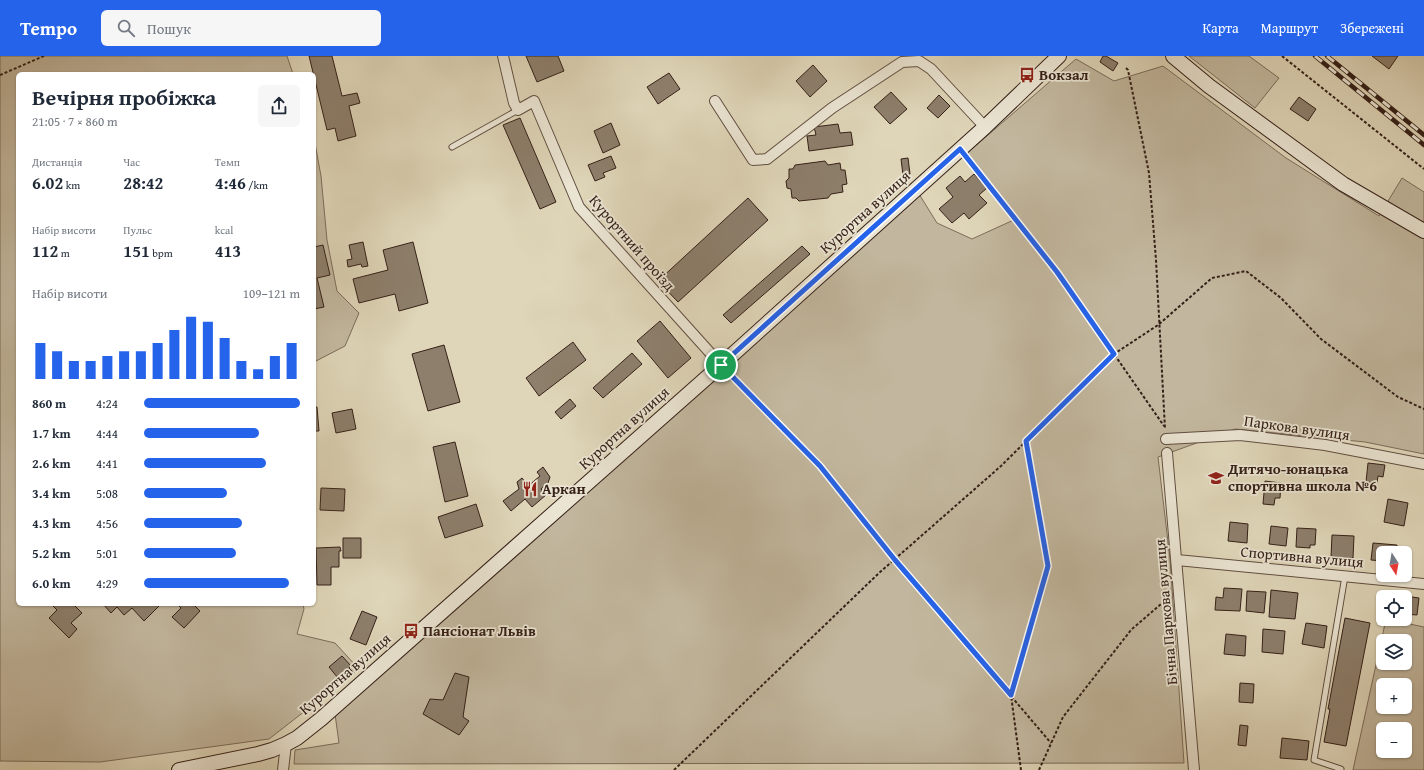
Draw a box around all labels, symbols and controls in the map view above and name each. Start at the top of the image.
search box [101,10,381,46]
text: Tempo [20,14,77,42]
icon: search [115,17,137,39]
text: Пошук [147,18,191,39]
text: Карта [1203,18,1239,38]
text: Маршрут [1261,18,1318,38]
text: Збережені [1340,18,1404,38]
place label: Вокзал [1039,64,1089,85]
bus stop icon: Вокзал [1018,66,1036,84]
text: Вечірня пробіжка [32,81,216,113]
button: share [258,85,300,127]
text: 21:05 · 7 × 860 m [32,112,118,131]
text: Дистанція [32,154,82,170]
text: Час [123,154,140,170]
text: Темп [215,154,240,170]
street label: Курортна вулиця [815,165,915,258]
text: 6.02 [32,170,63,195]
text: 28:42 [123,170,163,195]
text: 4:46 [215,170,246,195]
text: km [63,177,80,193]
text: /km [246,177,268,193]
street label: Курортний проїзд [585,190,680,295]
text: Набір висоти [32,222,96,238]
text: Пульс [123,222,152,238]
text: kcal [215,222,233,238]
text: 112 [32,238,58,263]
text: 151 [123,238,150,263]
text: 413 [215,238,241,263]
text: m [58,245,70,261]
text: bpm [150,245,173,261]
text: Набір висоти [32,284,108,303]
text: 109–121 m [243,284,300,303]
pin [704,348,738,382]
icon: arrive [710,354,732,376]
street label: Курортна вулиця [574,381,674,474]
text: 860 m [32,394,66,413]
text: 4:24 [96,394,118,413]
street label: Паркова вулиця [1243,410,1352,445]
text: 1.7 km [32,424,71,443]
text: 4:44 [96,424,118,443]
text: 2.6 km [32,454,71,473]
text: 4:41 [96,454,118,473]
place label: Дитячо-юнацька спортивна школа №6 [1227,458,1377,496]
school or university icon: Дитячо-юнацька спортивна школа №6 [1207,469,1225,487]
place label: Аркан [542,478,586,499]
restaurant icon: Аркан [521,480,539,498]
text: 3.4 km [32,484,71,503]
text: 5:08 [96,484,118,503]
text: 4.3 km [32,514,71,533]
text: 4:56 [96,514,118,533]
street label: Бічна Паркова вулиця [1149,538,1182,686]
street label: Спортивна вулиця [1240,541,1365,572]
text: 5.2 km [32,544,71,563]
text: 5:01 [96,544,118,563]
north arrow [1376,546,1412,582]
map controls [1376,546,1412,758]
text: 6.0 km [32,574,71,593]
text: 4:29 [96,574,118,593]
button: locate [1376,590,1412,626]
place label: Пансіонат Львів [423,620,536,641]
bus stop icon: Пансіонат Львів [402,622,420,640]
street label: Курортна вулиця [294,628,395,719]
button: layers [1376,634,1412,670]
button: + [1376,678,1412,714]
button: − [1376,722,1412,758]

